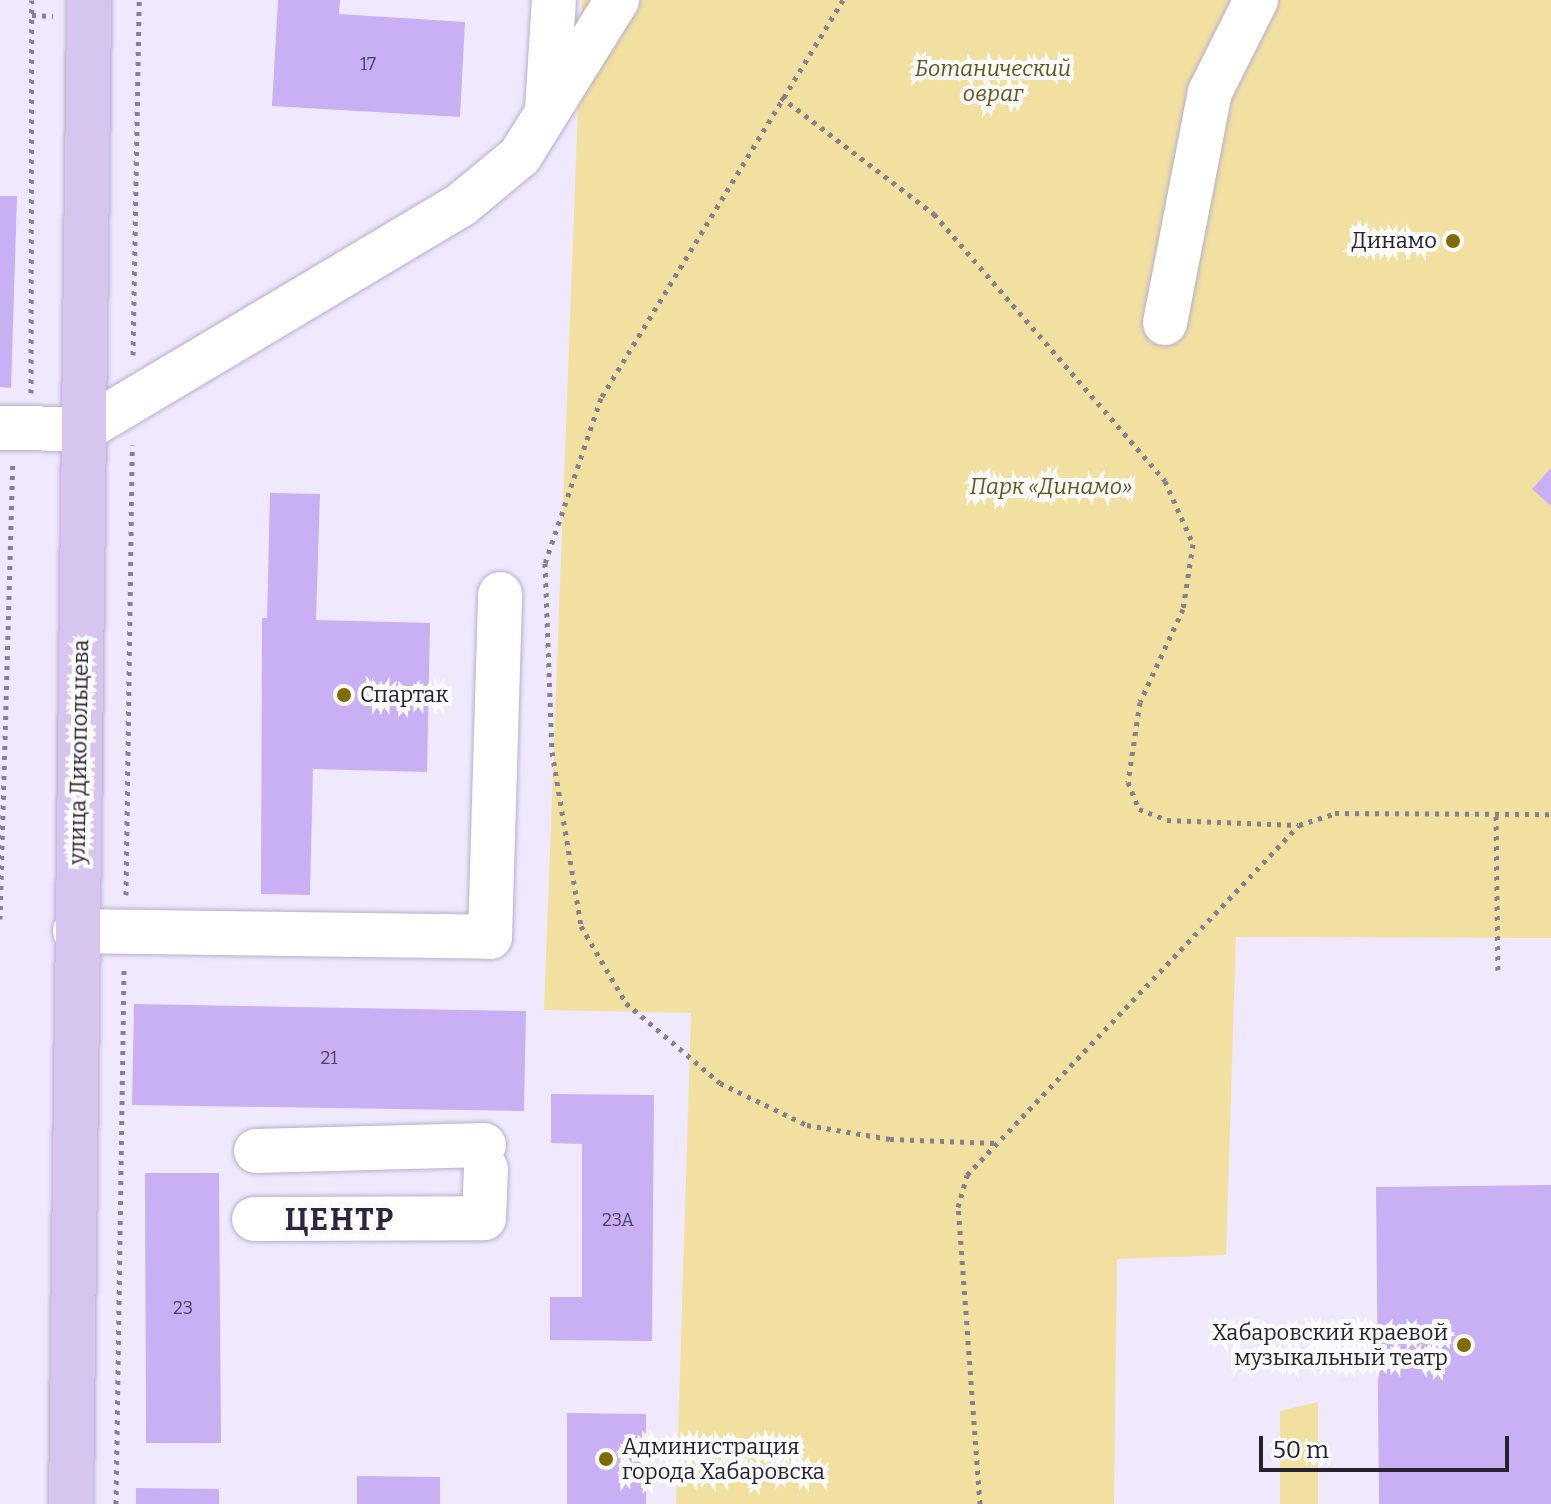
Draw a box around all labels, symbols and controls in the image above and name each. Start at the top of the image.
house number: 17 [360,53,376,75]
park label: Ботанический овраг [915,55,1071,106]
place label: Динамо [1351,228,1437,254]
marker: Динамо [1444,232,1462,250]
park label: Парк «Динамо» [970,474,1132,500]
street label: улица Дикопольцева [64,639,94,865]
place label: Спартак [360,682,448,708]
marker: Спартак [335,686,353,704]
house number: 21 [320,1047,338,1069]
district label: ЦЕНТР [285,1202,395,1238]
house number: 23А [602,1209,634,1231]
house number: 23 [173,1297,193,1319]
place label: Хабаровский краевой музыкальный театр [1212,1319,1448,1370]
marker: Хабаровский краевой музыкальный театр [1455,1336,1473,1354]
scale bar [1263,1420,1513,1470]
place label: Администрация города Хабаровска [622,1433,825,1484]
text: 50 m [1273,1436,1329,1464]
marker: Администрация города Хабаровска [597,1450,615,1468]

